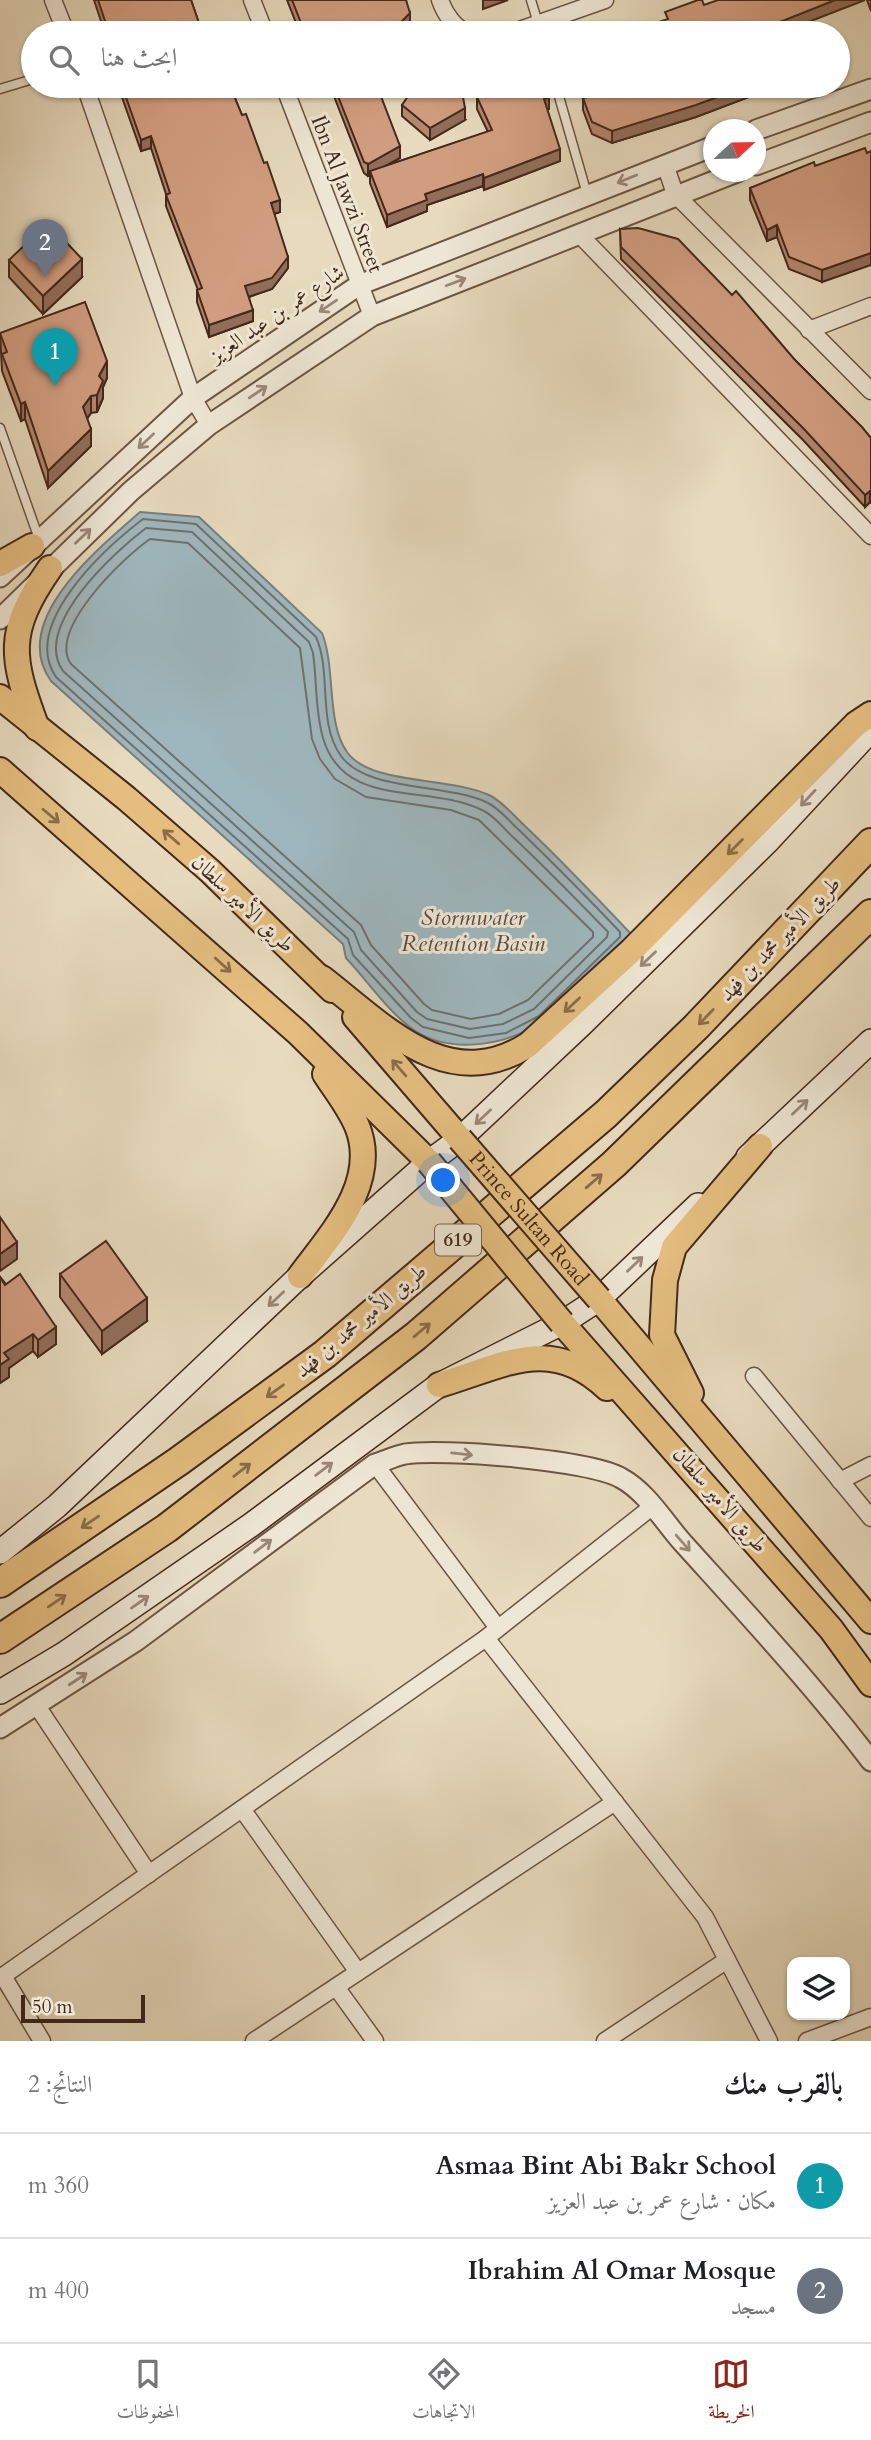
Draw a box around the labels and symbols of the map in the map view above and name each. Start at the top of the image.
street label: Ibn Al Jawzi Street [304,111,390,277]
north arrow [703,119,766,182]
one-way arrow [617,173,638,186]
pin: 2 [22,219,68,277]
street label: شارع عمر بن عبد العزيز [202,258,352,373]
one-way arrow [445,275,467,288]
one-way arrow [319,299,338,313]
pin: 1 [32,328,78,386]
one-way arrow [248,385,267,399]
one-way arrow [138,433,155,450]
one-way arrow [74,528,91,545]
one-way arrow [800,789,816,807]
one-way arrow [42,807,60,823]
one-way arrow [162,829,180,845]
one-way arrow [726,838,743,855]
street label: طريق الأمير سلطان [185,848,302,960]
street label: طريق الأمير محمد بن فهد [712,869,847,1008]
water label: Stormwater Retention Basin [401,902,546,959]
one-way arrow [639,951,656,968]
one-way arrow [213,957,231,973]
one-way arrow [564,997,581,1014]
one-way arrow [697,1008,714,1025]
one-way arrow [391,1060,407,1078]
one-way arrow [791,1099,808,1116]
one-way arrow [475,1108,492,1125]
street label: Prince Sultan Road [462,1145,595,1292]
your location [426,1163,460,1197]
one-way arrow [585,1173,603,1189]
road number: 619 [435,1224,481,1256]
street label: طريق الأمير محمد بن فهد [288,1256,433,1385]
one-way arrow [626,1256,643,1273]
one-way arrow [267,1291,285,1307]
one-way arrow [413,1322,431,1338]
one-way arrow [266,1383,285,1398]
street label: طريق الأمير سلطان [666,1440,775,1559]
one-way arrow [450,1447,473,1460]
one-way arrow [233,1462,251,1477]
one-way arrow [315,1462,333,1477]
one-way arrow [81,1515,100,1529]
one-way arrow [675,1534,691,1552]
one-way arrow [253,1539,272,1553]
one-way arrow [47,1594,66,1608]
one-way arrow [130,1595,149,1609]
one-way arrow [68,1672,88,1686]
scale bar [21,1992,145,2024]

